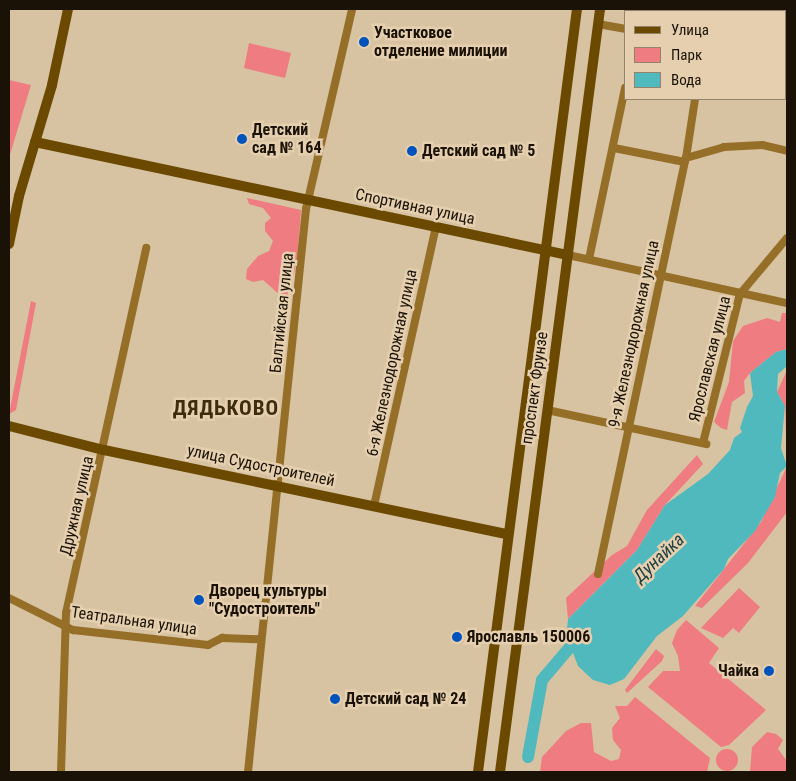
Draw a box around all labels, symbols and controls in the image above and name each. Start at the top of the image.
legend [624,10,786,100]
text: Улица [671,21,709,39]
place label: Участковое отделение милиции [374,23,508,61]
marker: Участковое отделение милиции [358,36,370,48]
text: Парк [671,46,702,64]
text: Вода [671,71,701,89]
place label: Детский сад № 164 [252,120,322,158]
marker: Детский сад № 164 [236,133,248,145]
place label: Детский сад № 5 [422,141,535,161]
marker: Детский сад № 5 [406,145,418,157]
street label: Спортивная улица [354,185,476,229]
street label: 9-я Железнодорожная улица [605,239,663,429]
street label: Балтийская улица [266,252,298,374]
street label: 6-я Железнодорожная улица [363,268,421,458]
street label: Ярославская улица [685,294,735,424]
street label: проспект Фрунзе [518,331,552,445]
district label: ДЯДЬКОВО [172,395,280,421]
street label: улица Судостроителей [186,441,336,491]
street label: Дружная улица [56,454,98,558]
water label: Дунайка [629,529,689,587]
place label: Дворец культуры "Судостроитель" [209,581,327,619]
marker: Дворец культуры "Судостроитель" [193,594,205,606]
street label: Театральная улица [70,603,198,639]
place label: Ярославль 150006 [467,627,590,647]
marker: Ярославль 150006 [451,631,463,643]
place label: Чайка [718,661,759,681]
marker: Чайка [763,665,775,677]
place label: Детский сад № 24 [345,689,466,709]
marker: Детский сад № 24 [329,693,341,705]

